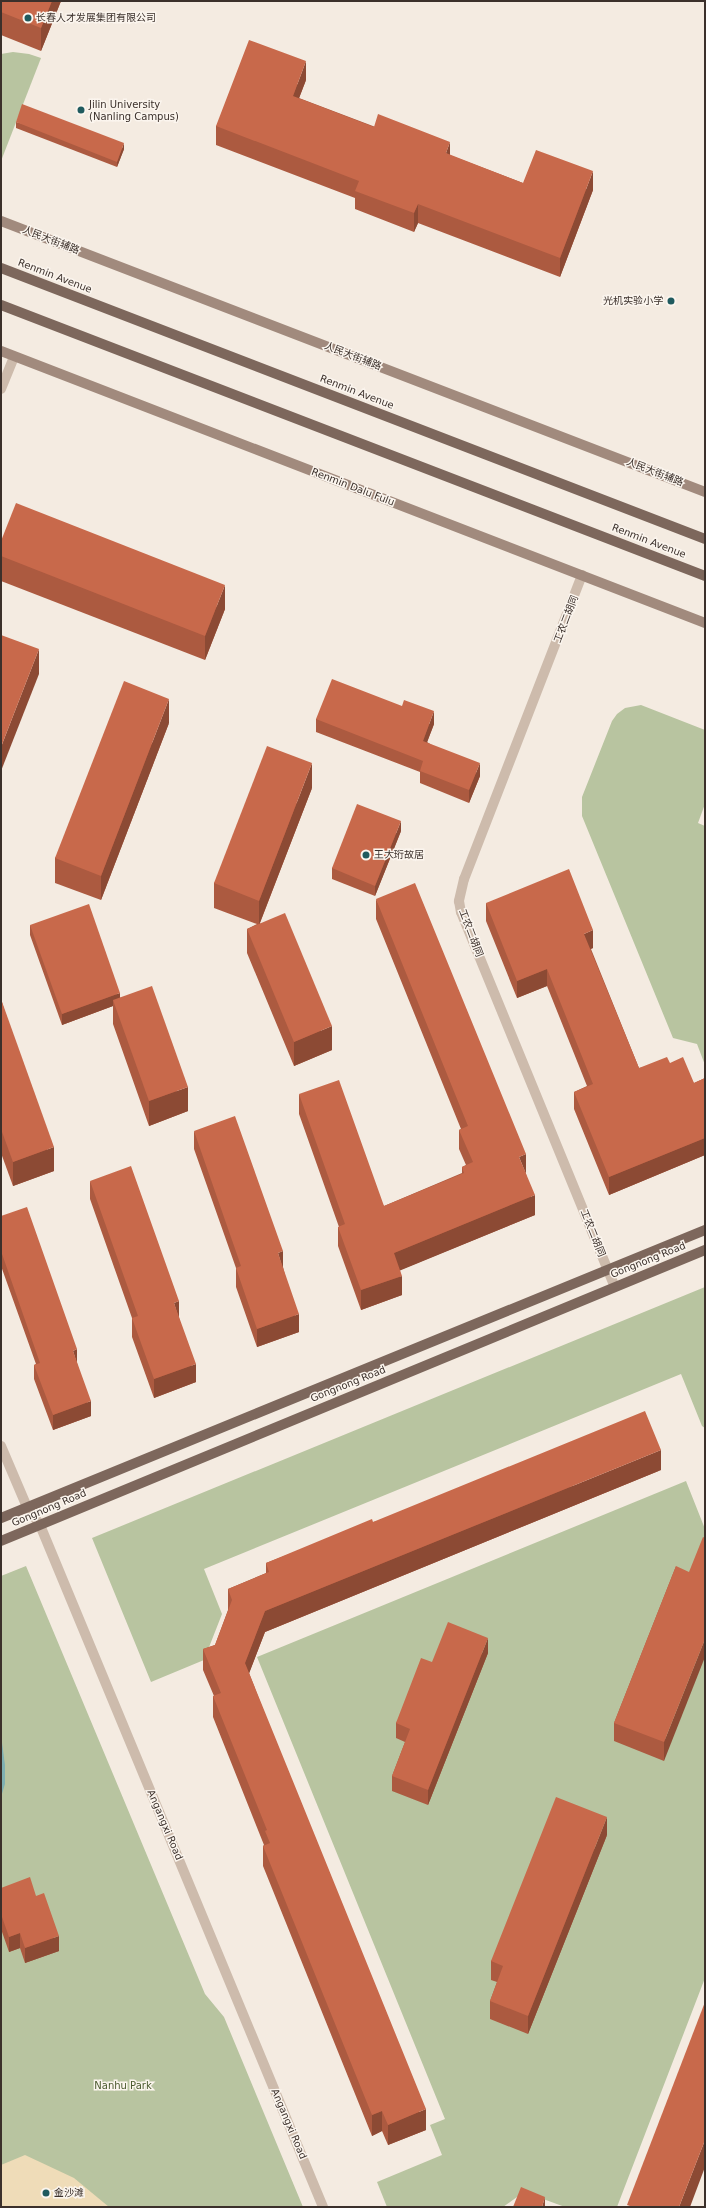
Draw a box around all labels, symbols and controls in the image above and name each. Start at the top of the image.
place label: 长春人才发展集团有限公司 [36,12,156,24]
marker: 长春人才发展集团有限公司 [23,13,33,23]
place label: Jilin University (Nanling Campus) [89,98,179,122]
marker: Jilin University (Nanling Campus) [76,105,86,115]
street label: 人民大街辅路 [21,224,81,256]
street label: Renmin Avenue [16,256,94,296]
place label: 光机实验小学 [603,295,663,307]
marker: 光机实验小学 [666,296,676,306]
street label: 人民大街辅路 [323,340,383,372]
street label: Renmin Avenue [318,372,396,412]
street label: 人民大街辅路 [625,456,685,488]
street label: Renmin Dalu Fulu [310,466,396,508]
street label: Renmin Avenue [610,521,688,561]
street label: 工农二胡同 [551,594,581,644]
place label: 王大珩故居 [374,849,424,861]
marker: 王大珩故居 [361,850,371,860]
street label: 工农二胡同 [456,908,486,958]
street label: 工农二胡同 [578,1208,608,1258]
street label: Gongnong Road [609,1239,687,1281]
street label: Gongnong Road [309,1363,387,1405]
street label: Gongnong Road [10,1487,88,1529]
street label: Angangxi Road [145,1788,185,1862]
park label: Nanhu Park [94,2080,152,2092]
street label: Angangxi Road [269,2087,309,2161]
place label: 金沙滩 [54,2187,84,2199]
marker: 金沙滩 [41,2188,51,2198]

